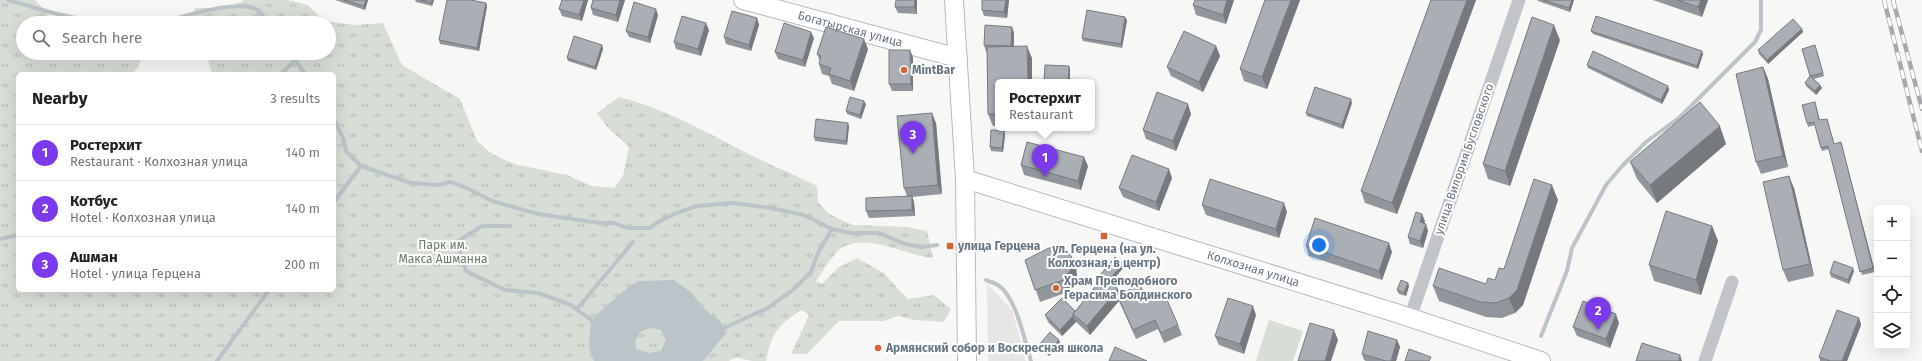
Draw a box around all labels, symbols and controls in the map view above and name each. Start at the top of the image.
street label: Богатырская улица [796,8,904,50]
search box [16,16,336,60]
icon: search [30,27,52,49]
text: Search here [62,29,142,47]
place label: MintBar [912,63,955,77]
marker: MintBar [899,65,909,75]
popup [995,79,1095,131]
street label: улица Вилория Бусловского [1431,82,1497,236]
text: Nearby [32,88,87,109]
text: Ростерхит [1009,89,1081,107]
text: 3 results [270,91,320,106]
text: Restaurant [1009,107,1073,122]
pin: 3 [900,121,926,154]
text: Ростерхит [70,136,142,154]
pin: 1 [1032,144,1058,177]
text: 1 [42,145,48,160]
text: 140 m [286,145,320,160]
text: Restaurant · Колхозная улица [70,154,248,169]
text: Котбус [70,192,118,210]
text: 2 [42,201,48,216]
text: 140 m [286,201,320,216]
map controls [1874,205,1910,349]
button: + [1874,205,1910,241]
text: Hotel · Колхозная улица [70,210,216,225]
marker: ул. Герцена (на ул. Колхозная, в центр) [1099,231,1109,241]
your location [1309,235,1329,255]
park label: Парк им. Макса Ашманна [398,238,488,266]
place label: улица Герцена [957,239,1041,253]
marker: улица Герцена [945,241,955,251]
button: − [1874,241,1910,277]
place label: ул. Герцена (на ул. Колхозная, в центр) [1048,242,1160,270]
text: Ашман [70,248,118,266]
street label: Колхозная улица [1205,248,1301,290]
text: 3 [42,257,48,272]
text: 200 m [284,257,320,272]
text: Hotel · улица Герцена [70,266,201,281]
place label: Храм Преподобного Герасима Болдинского [1063,274,1192,302]
button: locate [1874,277,1910,313]
marker: Храм Преподобного Герасима Болдинского [1051,283,1061,293]
pin: 2 [1585,297,1611,330]
button: layers [1874,313,1910,349]
place label: Армянский собор и Воскресная школа [885,341,1104,355]
marker: Армянский собор и Воскресная школа [873,343,883,353]

